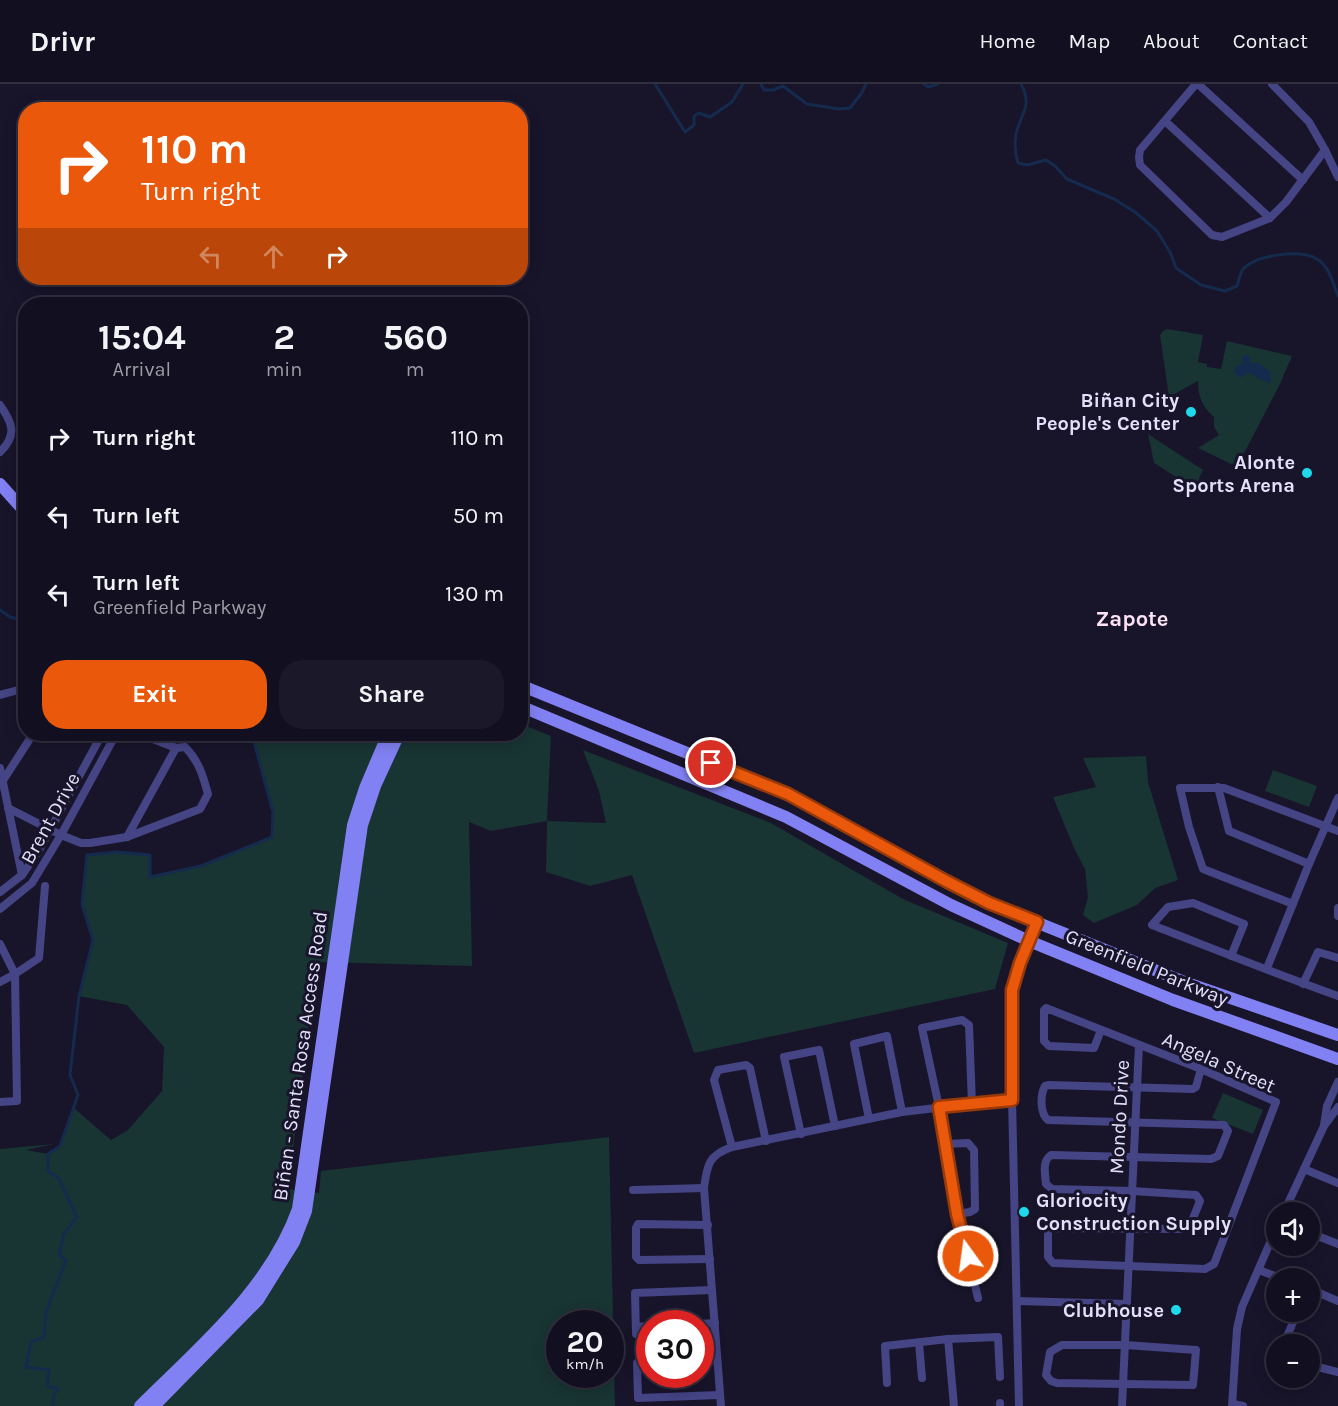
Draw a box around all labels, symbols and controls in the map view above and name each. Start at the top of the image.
text: Drivr [30,25,95,58]
text: Home [980,29,1036,53]
text: Map [1069,29,1110,53]
text: About [1143,29,1200,53]
text: Contact [1233,29,1308,53]
text: 110 m [141,124,248,174]
icon: right [42,126,120,204]
text: Turn right [141,175,261,207]
icon: left [194,240,227,273]
icon: ahead [257,240,290,273]
icon: right [320,240,353,273]
text: 15:04 [98,316,186,358]
text: 2 [273,316,295,358]
text: 560 [382,316,448,358]
text: Arrival [113,358,171,381]
text: min [266,358,302,381]
text: m [406,358,425,381]
place label: Biñan City People's Center [1035,389,1179,435]
marker: Biñan City People's Center [1184,405,1198,419]
icon: right [42,422,75,455]
text: Turn right [93,425,196,451]
text: 110 m [451,425,504,451]
place label: Alonte Sports Arena [1172,451,1295,497]
marker: Alonte Sports Arena [1300,466,1314,480]
icon: left [42,500,75,533]
text: Turn left [93,503,180,529]
text: 50 m [453,503,504,529]
text: Turn left [93,570,180,596]
icon: left [42,578,75,611]
text: 130 m [445,581,504,607]
text: Greenfield Parkway [93,596,266,619]
district label: Zapote [1096,606,1168,632]
button: Exit [42,660,267,729]
button: Share [279,660,504,729]
pin [685,737,736,788]
icon: arrive [694,746,727,779]
street label: Brent Drive [16,769,85,868]
street label: Biñan - Santa Rosa Access Road [269,910,332,1202]
street label: Greenfield Parkway [1062,924,1232,1011]
street label: Angela Street [1159,1027,1279,1098]
street label: Mondo Drive [1105,1059,1134,1175]
place label: Gloriocity Construction Supply [1036,1189,1231,1235]
map controls [1266,1202,1320,1388]
button: sound [1266,1202,1320,1256]
marker: Gloriocity Construction Supply [1017,1205,1031,1219]
position arrow [936,1224,1000,1288]
button: + [1266,1268,1320,1322]
place label: Clubhouse [1063,1299,1164,1322]
marker: Clubhouse [1169,1303,1183,1317]
speed limit sign: 30 [636,1310,714,1388]
text: 20 [566,1324,604,1360]
button: − [1266,1334,1320,1388]
text: km/h [566,1355,604,1373]

